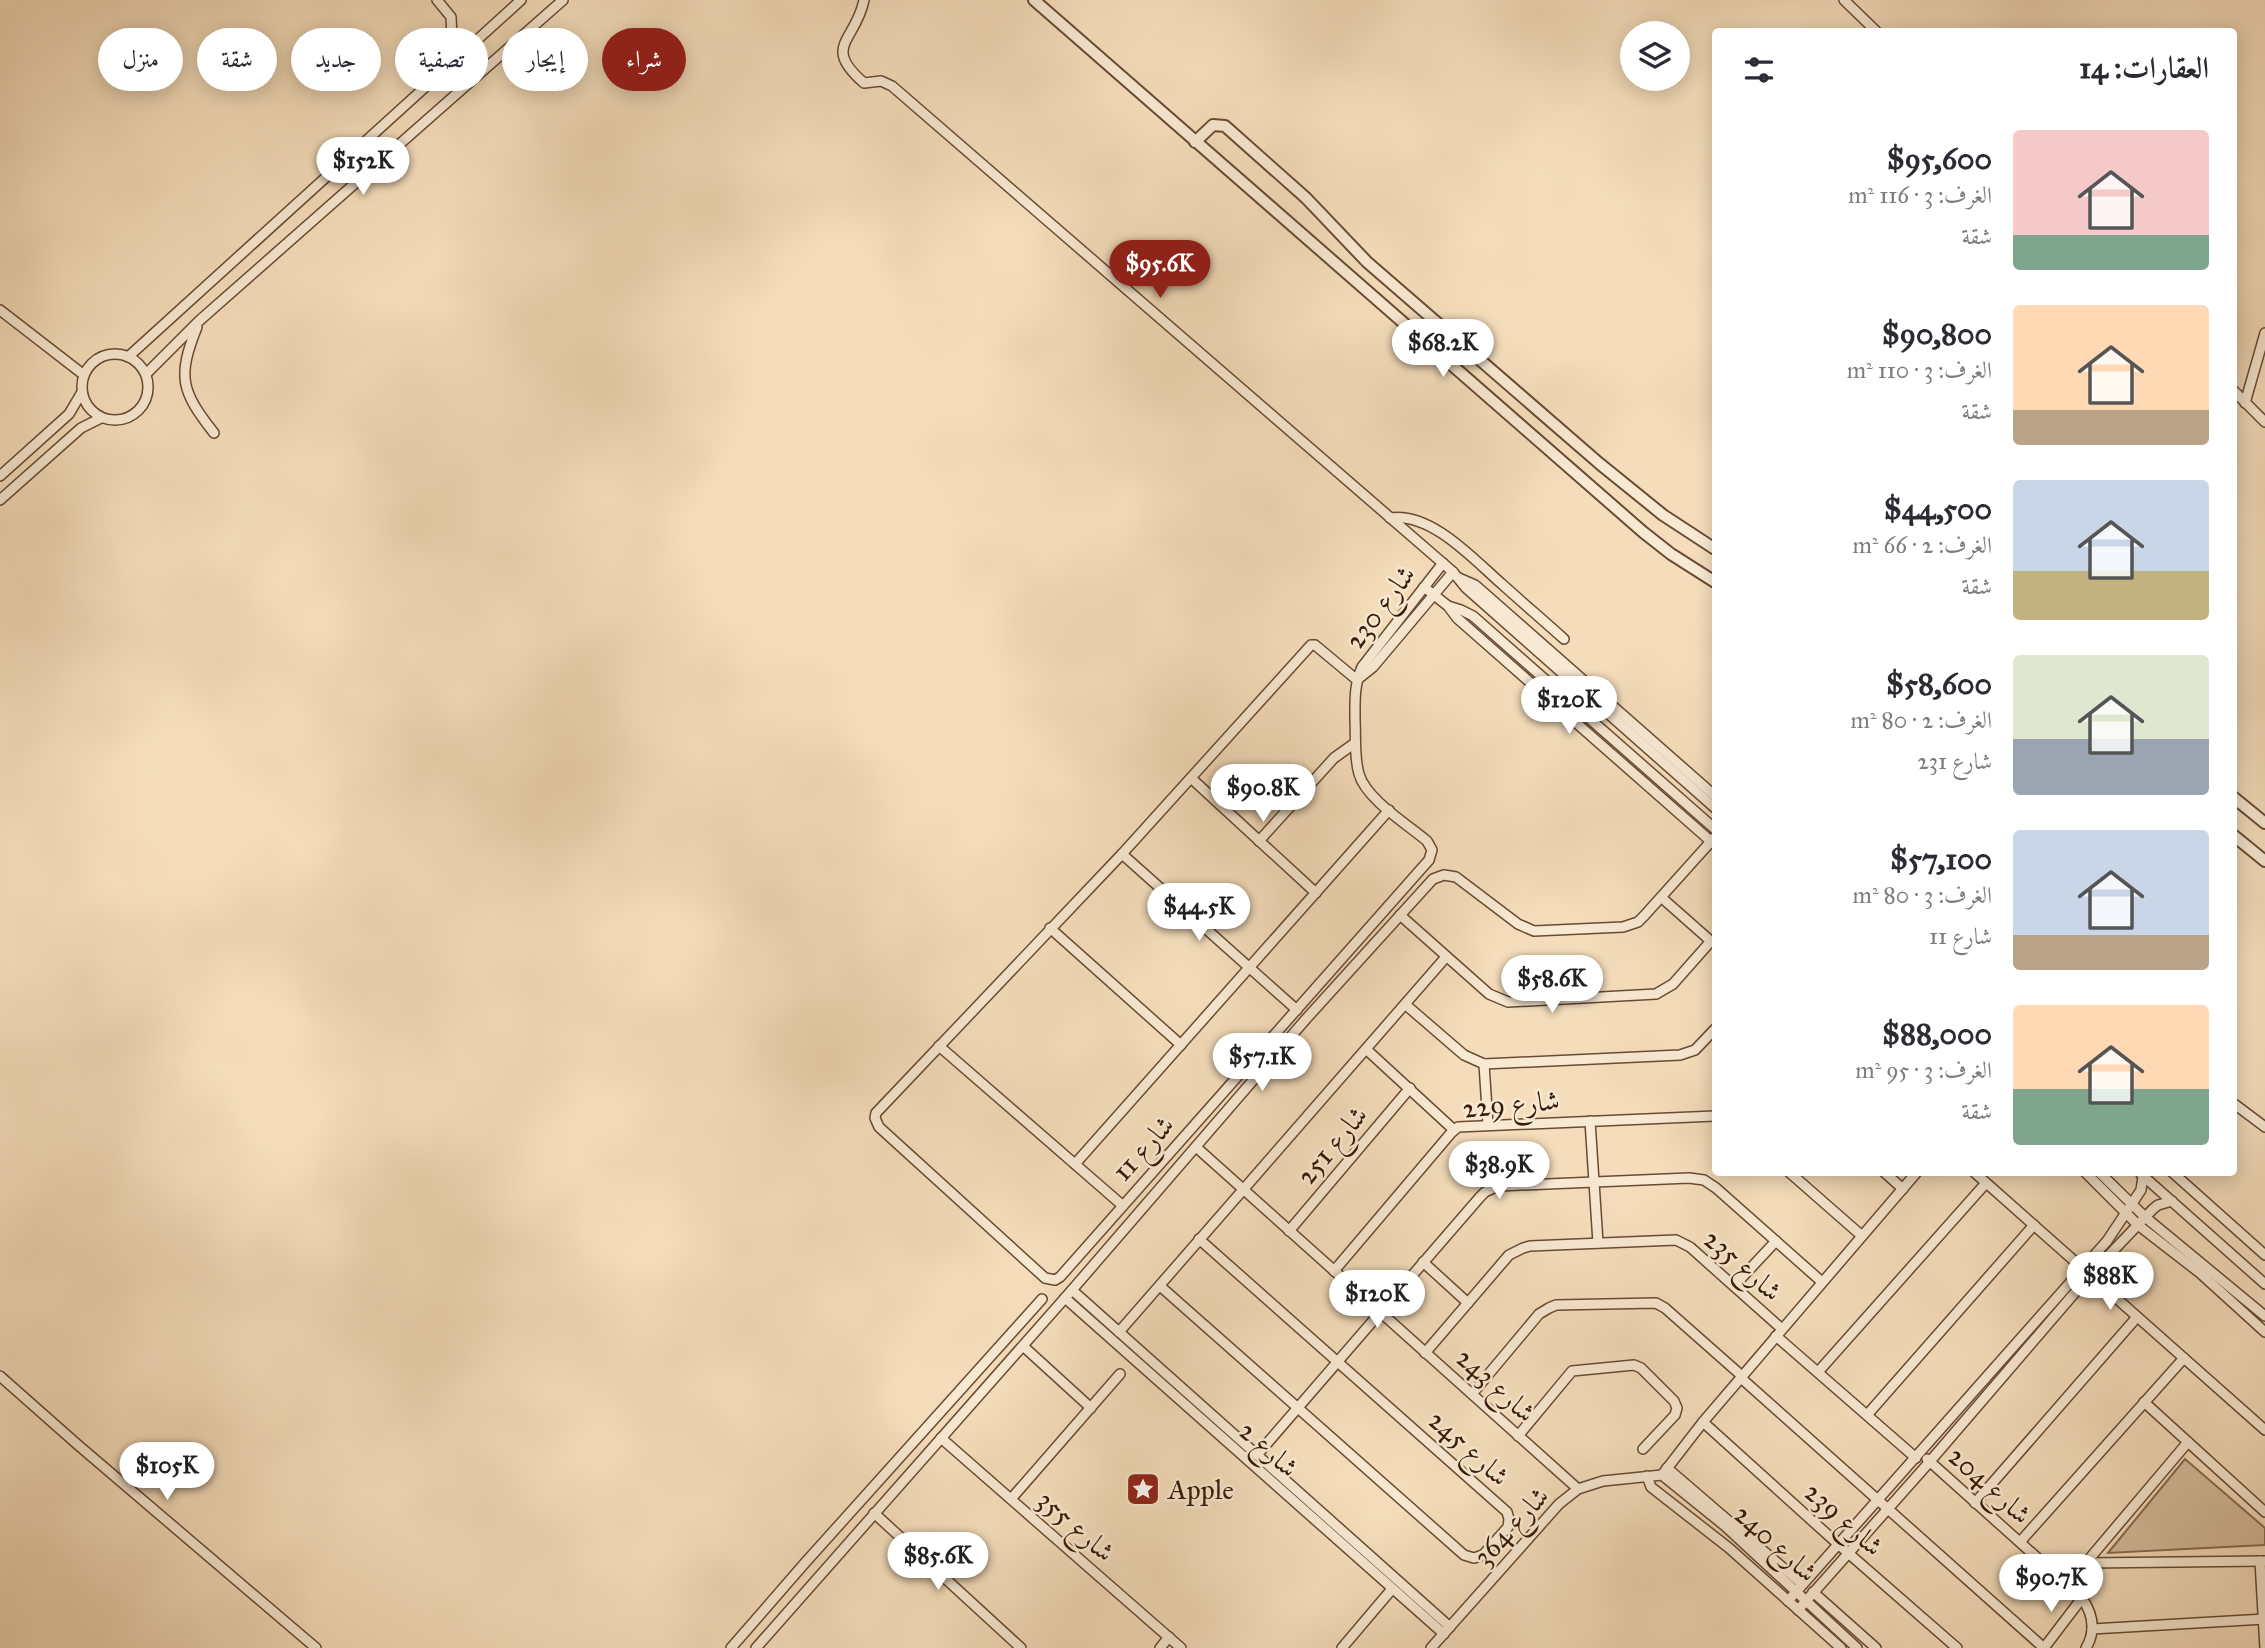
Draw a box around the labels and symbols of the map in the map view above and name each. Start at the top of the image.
pin: $152K [314,138,412,197]
pin: $95.6K [1103,240,1217,300]
pin: $68.2K [1386,320,1500,379]
street label: شارع 230 [1337,558,1428,659]
pin: $120K [1520,676,1618,736]
pin: $90.8K [1206,764,1320,824]
pin: $44.5K [1142,884,1256,943]
pin: $58.6K [1495,956,1609,1015]
pin: $57.1K [1205,1034,1319,1093]
street label: شارع 229 [1461,1082,1561,1132]
street label: شارع 251 [1289,1098,1380,1195]
street label: شارع 11 [1104,1108,1186,1192]
pin: $38.9K [1442,1142,1556,1201]
street label: شارع 235 [1693,1221,1789,1313]
pin: $88K [2069,1252,2151,1312]
pin: $120K [1328,1270,1426,1330]
street label: شارع 243 [1445,1340,1543,1434]
street label: شارع 245 [1417,1403,1517,1498]
street label: شارع 2 [1228,1413,1306,1489]
street label: شارع 204 [1937,1438,2039,1536]
pin: $105K [118,1442,216,1502]
place icon: Apple [1124,1470,1162,1508]
place label: Apple [1167,1472,1234,1507]
street label: شارع 239 [1793,1474,1891,1568]
street label: شارع 364 [1466,1479,1561,1577]
street label: شارع 355 [1026,1483,1122,1574]
street label: شارع 240 [1723,1496,1825,1594]
pin: $85.6K [881,1532,995,1592]
pin: $90.7K [1994,1554,2108,1614]

